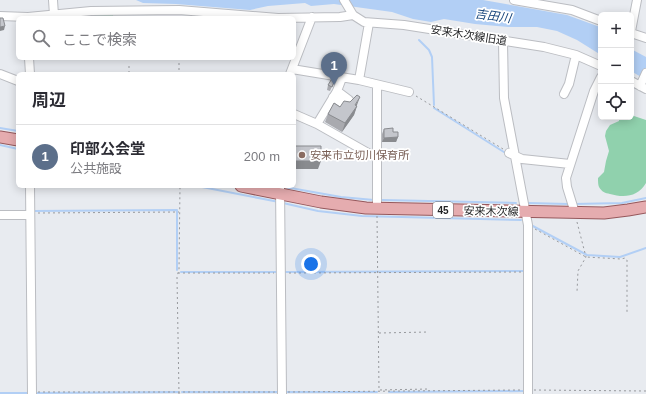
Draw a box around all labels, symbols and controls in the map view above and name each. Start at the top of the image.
water label: 吉田川 [474,7,514,26]
map controls [598,12,634,120]
button: + [598,12,634,48]
search box [16,16,296,60]
street label: 安来木次線旧道 [430,23,508,47]
icon: search [30,27,52,49]
text: ここで検索 [62,31,137,48]
button: − [598,48,634,84]
pin: 1 [321,52,347,85]
button: locate [598,84,634,120]
text: 周辺 [32,91,66,110]
text: 印部公会堂 [70,140,145,157]
text: 1 [41,149,49,164]
text: 200 m [244,149,280,164]
place label: 安来市立切川保育所 [310,149,410,161]
marker: 安来市立切川保育所 [297,150,307,160]
text: 公共施設 [70,161,122,176]
road number: 45 [433,202,453,218]
street label: 安来木次線 [463,205,519,217]
your location [301,254,321,274]

